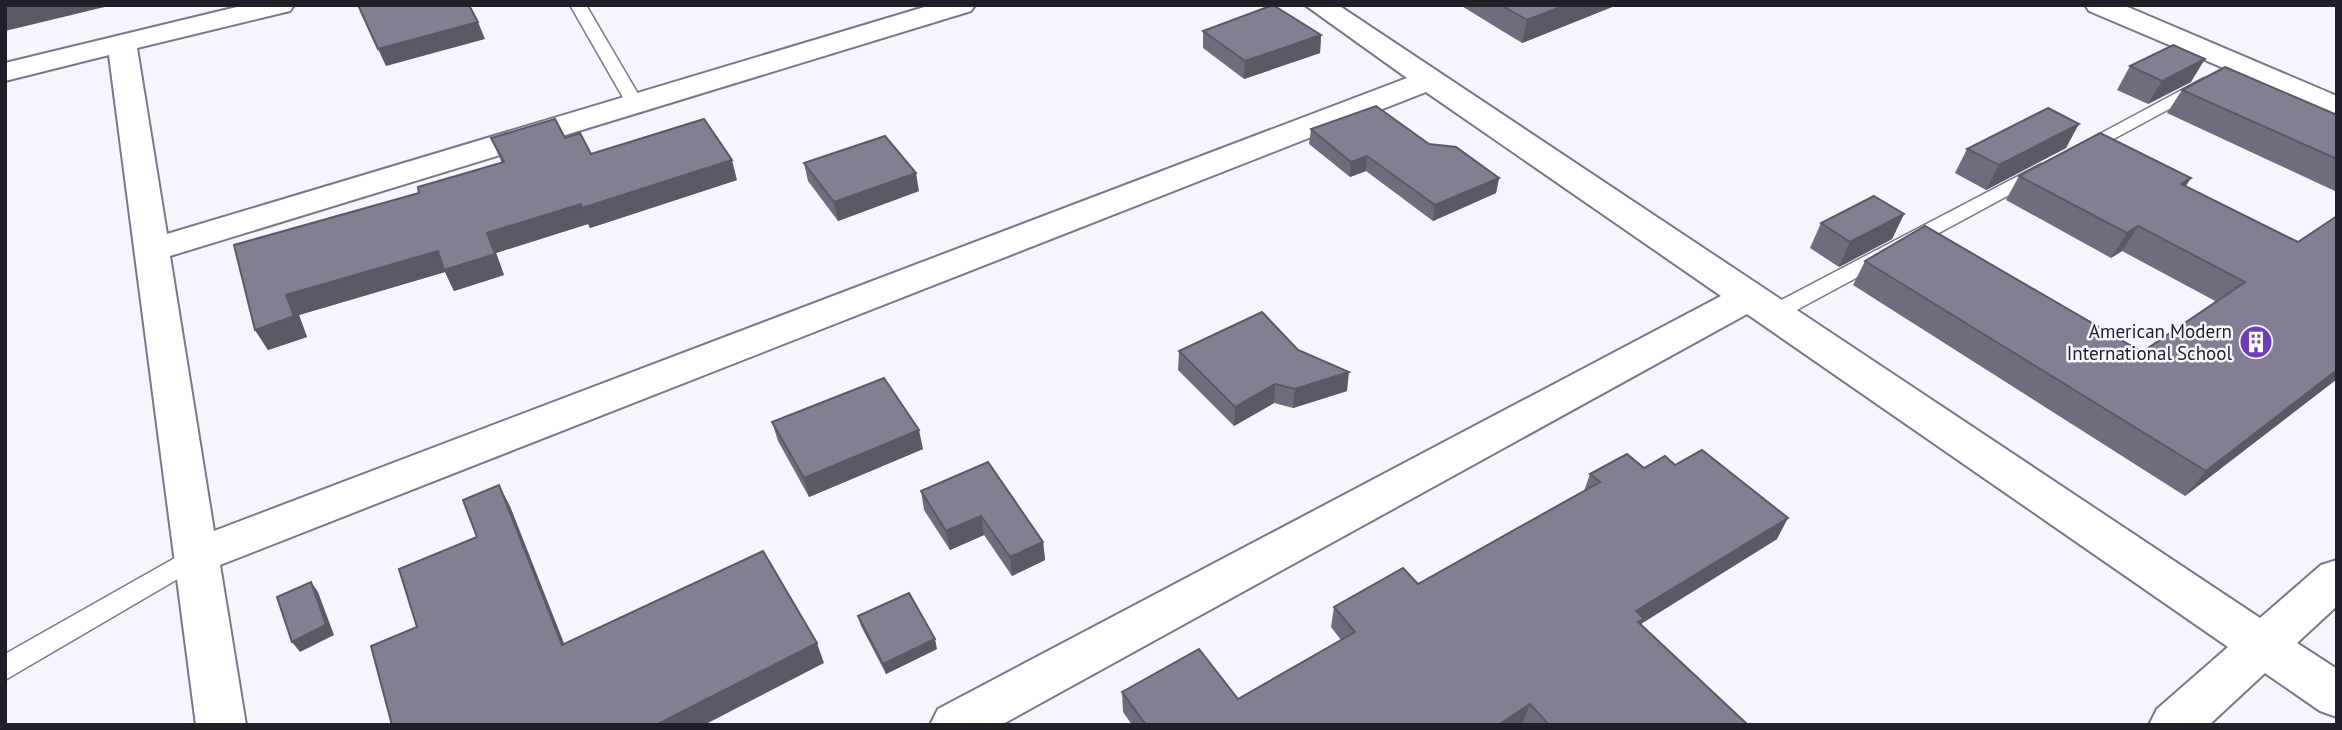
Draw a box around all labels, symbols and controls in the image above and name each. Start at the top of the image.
place label: American Modern International School [2067,319,2232,365]
building icon: American Modern International School [2237,323,2275,361]

